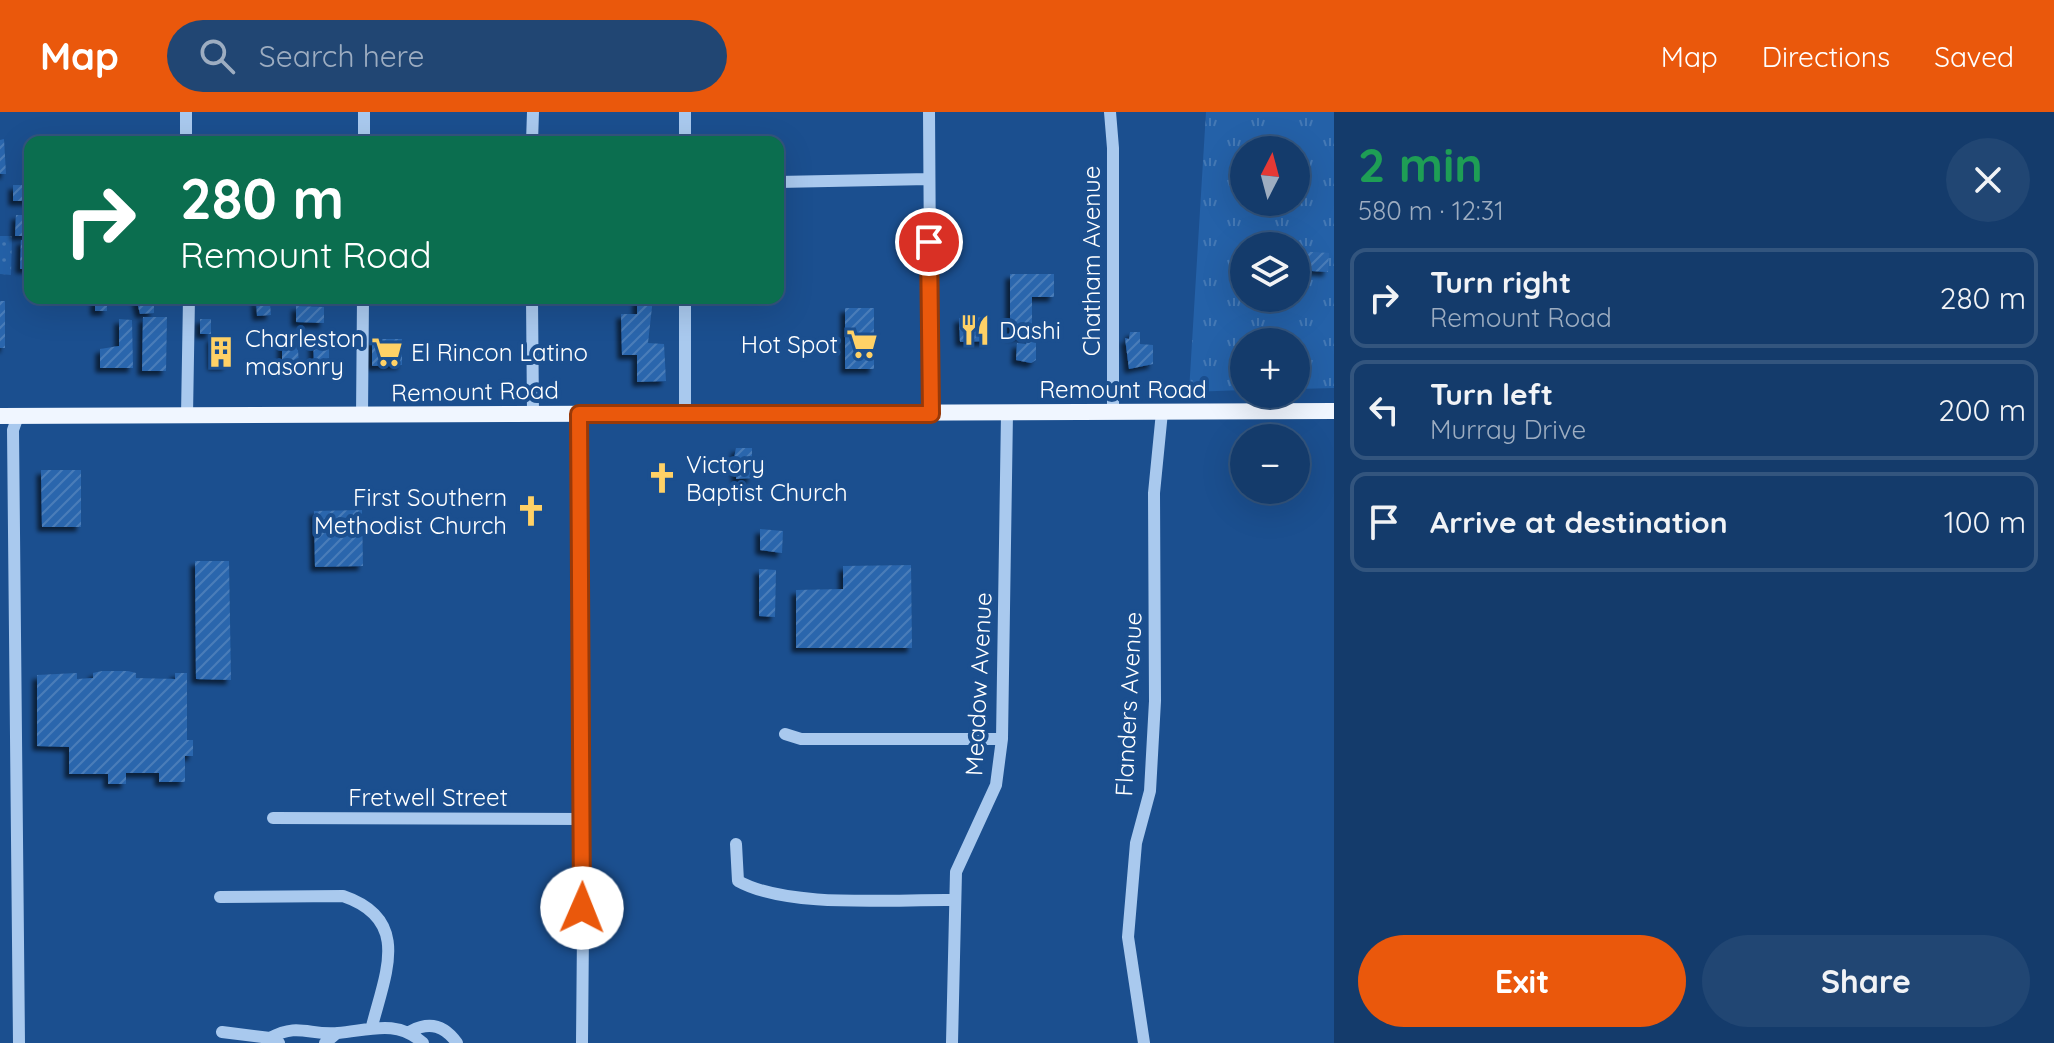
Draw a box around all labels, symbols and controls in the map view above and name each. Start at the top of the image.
search box [167,20,727,92]
text: Map [40,32,119,80]
icon: search [195,34,239,78]
text: Search here [259,37,424,75]
text: Map [1661,39,1718,74]
text: Directions [1762,39,1890,74]
text: Saved [1934,39,2014,74]
text: 2 min [1358,134,1483,194]
north arrow [1230,136,1310,216]
map controls [1230,136,1310,504]
button: close [1946,138,2030,222]
text: 280 m [180,163,344,233]
street label: Chatham Avenue [1076,166,1106,356]
icon: right [48,168,152,272]
text: 580 m · 12:31 [1358,194,1504,227]
pin [895,208,963,276]
icon: arrive [907,220,951,264]
text: Remount Road [180,232,432,277]
button: layers [1230,232,1310,312]
text: Turn right [1430,263,1571,301]
icon: right [1362,276,1406,320]
text: 280 m [1940,279,2026,317]
text: Remount Road [1430,301,1612,334]
restaurant icon: Dashi [958,313,992,347]
place label: Dashi [999,315,1061,345]
place label: Charleston masonry [245,323,365,381]
supermarket icon: Hot Spot [845,327,879,361]
button: + [1230,328,1310,408]
place label: Hot Spot [741,329,838,359]
building icon: Charleston masonry [204,335,238,369]
supermarket icon: El Rincon Latino [370,335,404,369]
place label: El Rincon Latino [411,337,588,367]
street label: Remount Road [1039,374,1207,404]
street label: Remount Road [391,375,559,407]
text: Turn left [1430,375,1553,413]
icon: left [1362,388,1406,432]
text: 200 m [1938,391,2026,429]
text: Murray Drive [1430,413,1586,446]
button: − [1230,424,1310,504]
place label: Victory Baptist Church [686,449,848,507]
church icon: Victory Baptist Church [645,461,679,495]
place label: First Southern Methodist Church [314,482,507,540]
church icon: First Southern Methodist Church [514,494,548,528]
icon: arrive [1362,500,1406,544]
text: Arrive at destination [1430,503,1728,541]
text: 100 m [1944,503,2026,541]
street label: Meadow Avenue [958,591,998,777]
street label: Flanders Avenue [1108,611,1148,797]
street label: Fretwell Street [348,782,508,812]
position arrow [540,866,624,950]
button: Exit [1358,935,1686,1027]
button: Share [1702,935,2030,1027]

